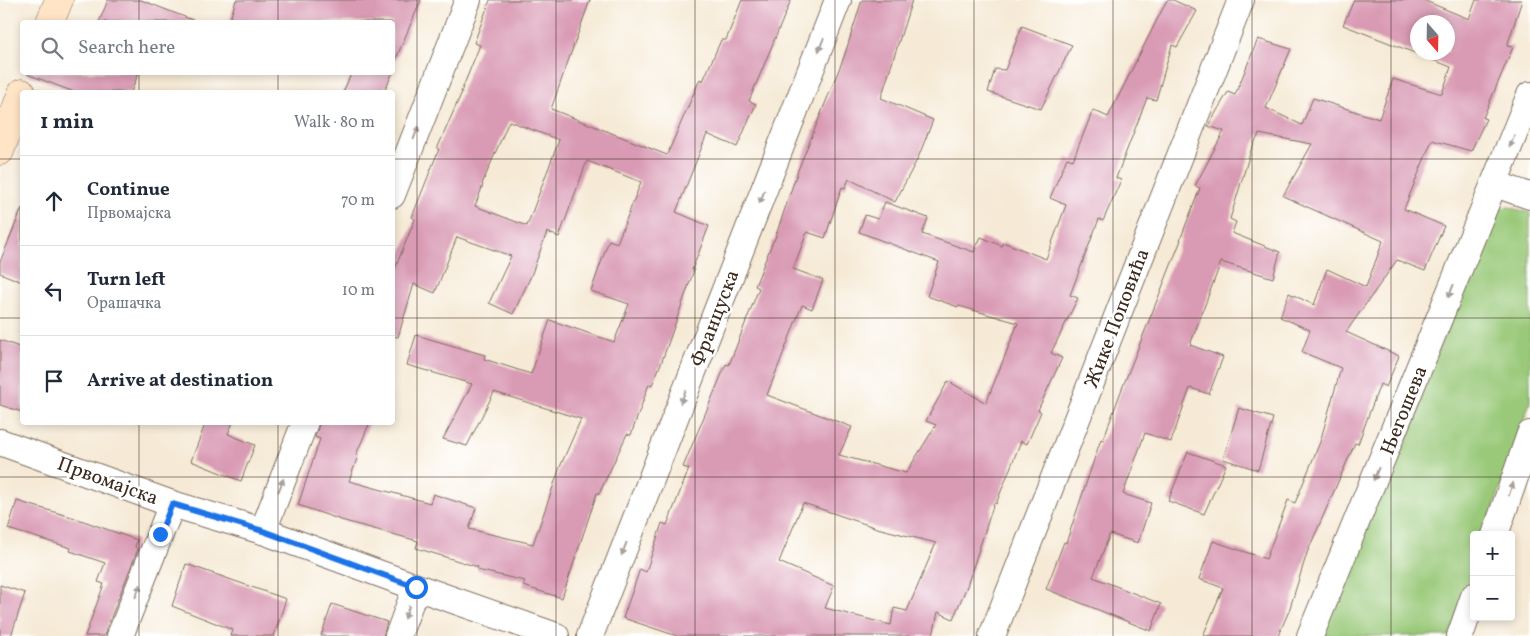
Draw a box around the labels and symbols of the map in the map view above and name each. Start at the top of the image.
north arrow [1410,15,1455,60]
one-way arrow [816,38,824,53]
one-way arrow [413,126,420,141]
one-way arrow [1508,134,1516,149]
one-way arrow [757,190,765,204]
street label: Жике Поповића [1078,245,1157,393]
street label: Француска [685,266,747,371]
one-way arrow [1447,284,1455,299]
street label: Његошева [1374,362,1435,460]
one-way arrow [679,390,687,404]
street label: Првомајска [53,451,162,513]
one-way arrow [1372,467,1380,481]
one-way arrow [278,478,285,493]
one-way arrow [1508,481,1515,496]
route end [149,523,172,546]
one-way arrow [620,541,628,556]
route start [405,576,428,599]
one-way arrow [134,583,142,598]
one-way arrow [403,604,410,619]

